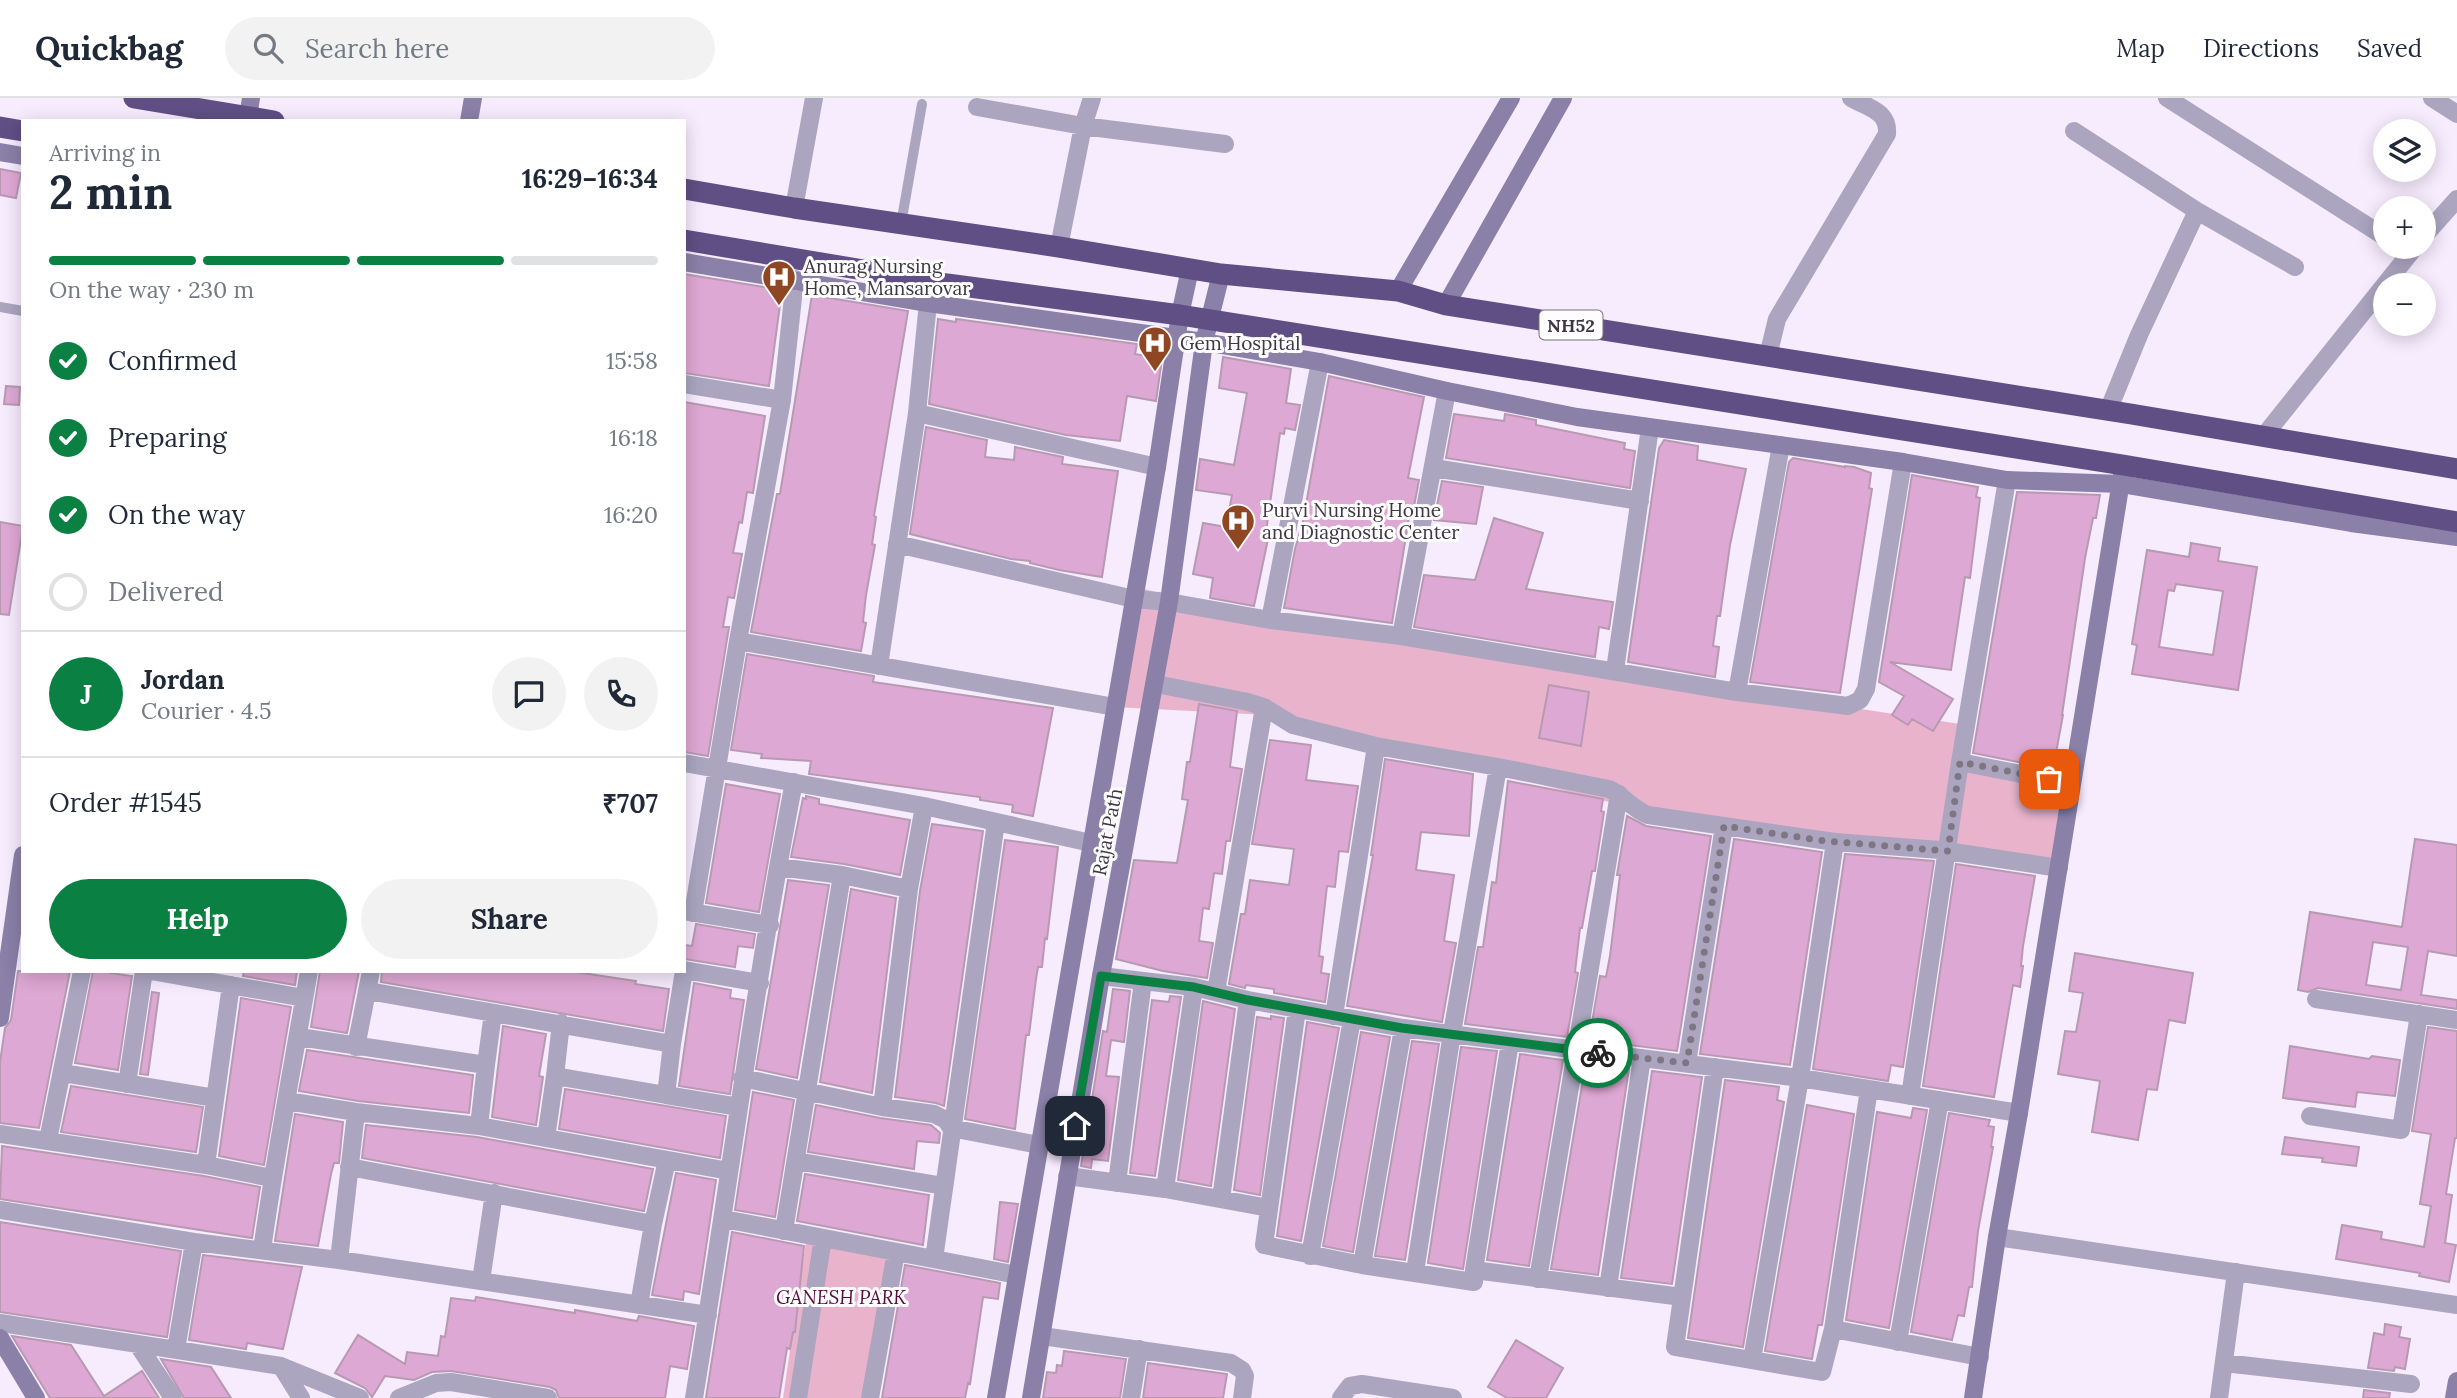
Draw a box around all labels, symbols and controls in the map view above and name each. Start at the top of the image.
search box [225,17,715,80]
text: Quickbag [35,27,183,69]
icon: search [249,29,287,67]
text: Search here [305,32,449,65]
text: Map [2116,33,2165,64]
text: Directions [2203,33,2319,64]
text: Saved [2357,33,2422,64]
map controls [2373,119,2436,336]
button: layers [2373,119,2436,182]
text: Arriving in [49,138,161,167]
text: 16:29–16:34 [522,162,658,195]
text: 2 min [49,163,172,222]
button: + [2373,196,2436,259]
place label: Anurag Nursing Home, Mansarovar [803,254,971,300]
hospital icon: Anurag Nursing Home, Mansarovar [760,258,798,307]
button: − [2373,273,2436,336]
text: On the way · 230 m [49,275,254,304]
road number: NH52 [1540,310,1602,340]
hospital icon: Gem Hospital [1136,324,1174,373]
place label: Gem Hospital [1180,331,1300,355]
icon: check [49,342,87,380]
text: Confirmed [108,344,237,377]
text: 15:58 [606,346,658,375]
icon: check [49,419,87,457]
text: Preparing [108,421,227,454]
text: 16:18 [609,423,658,452]
icon: check [49,496,87,534]
text: On the way [108,498,245,531]
place label: Purvi Nursing Home and Diagnostic Center [1262,498,1460,544]
text: 16:20 [604,500,658,529]
hospital icon: Purvi Nursing Home and Diagnostic Center [1219,502,1257,551]
text: Delivered [108,575,224,608]
button: chat [492,657,566,731]
button: phone [584,657,658,731]
text: Jordan [141,663,225,696]
text: J [80,678,92,711]
text: Courier · 4.5 [141,696,272,725]
pin [2019,749,2079,809]
icon: bag [2030,760,2068,798]
text: Order #1545 [49,786,202,819]
street label: Rajat Path [1087,786,1127,878]
text: ₹707 [602,787,658,820]
button: Help [49,879,347,959]
button: Share [361,879,658,959]
courier [1563,1018,1633,1088]
icon: bike [1579,1034,1617,1072]
pin [1045,1096,1105,1156]
icon: home [1056,1107,1094,1145]
park label: GANESH PARK [776,1285,906,1309]

